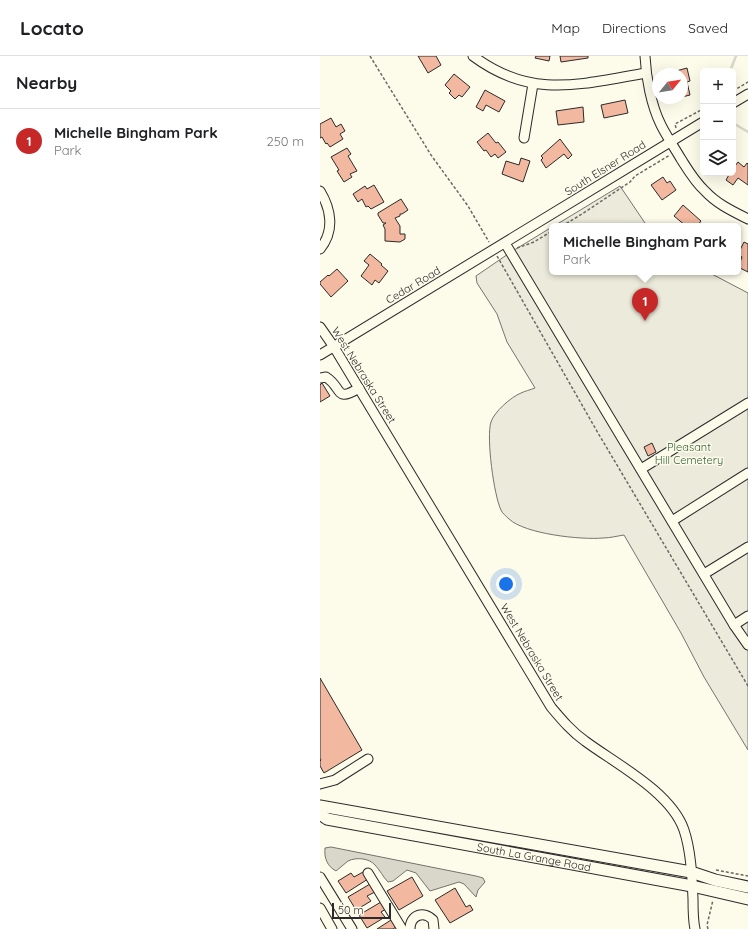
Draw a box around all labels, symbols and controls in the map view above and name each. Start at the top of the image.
text: Locato [20,16,84,40]
text: Map [551,19,580,37]
text: Directions [602,19,666,37]
text: Saved [688,19,728,37]
north arrow [652,68,688,104]
map controls [700,68,736,176]
button: + [700,68,736,104]
text: Nearby [16,72,77,93]
button: − [700,104,736,140]
text: Michelle Bingham Park [54,123,218,142]
text: 1 [26,133,32,149]
text: 250 m [267,133,304,149]
street label: South Elsner Road [562,137,648,199]
button: layers [700,140,736,176]
text: Park [54,142,82,158]
popup [549,223,741,275]
text: Michelle Bingham Park [563,232,727,251]
text: Park [563,251,591,267]
street label: Cedar Road [383,263,443,307]
pin: 1 [632,288,658,321]
street label: West Nebraska Street [329,324,399,426]
park label: Pleasant Hill Cemetery [655,440,723,467]
your location [496,574,516,594]
street label: West Nebraska Street [497,601,567,703]
street label: South La Grange Road [476,840,592,874]
scale bar [332,901,391,920]
text: 50 m [338,903,364,917]

